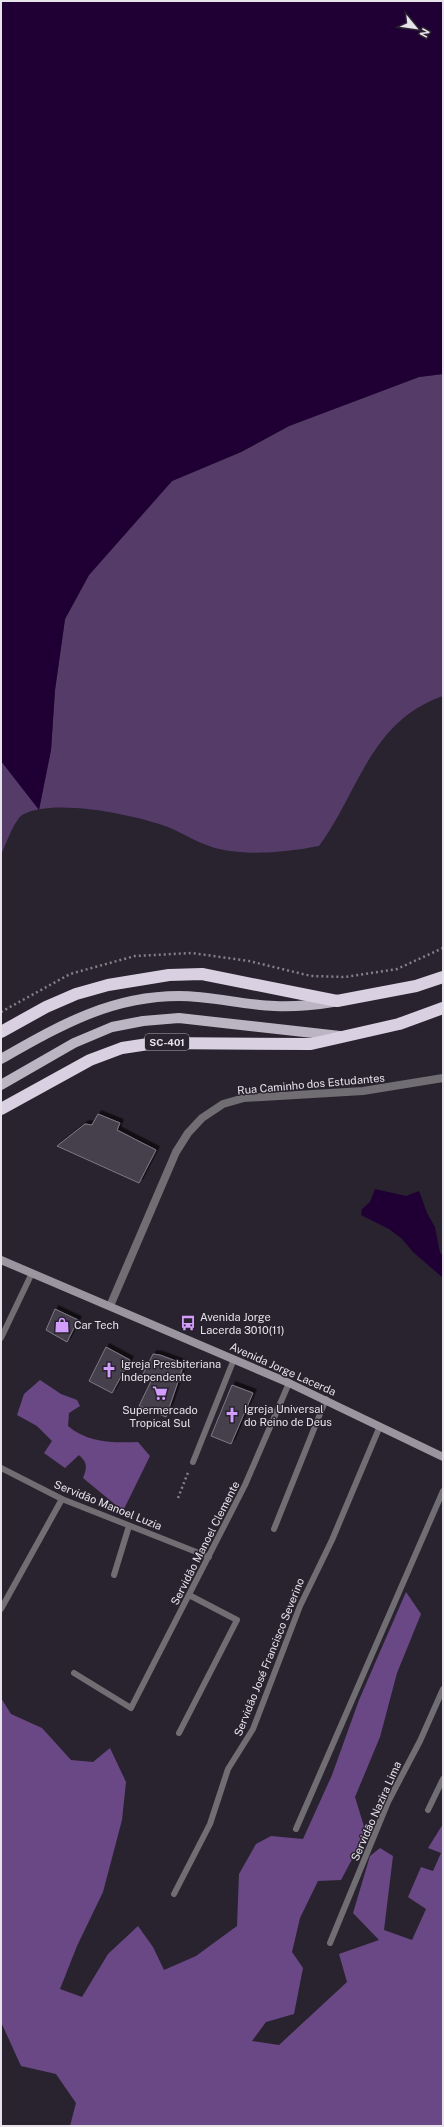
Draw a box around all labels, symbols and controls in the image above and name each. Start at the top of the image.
north arrow [396,8,436,48]
text: N [417,26,432,40]
road number: SC-401 [145,1034,189,1050]
street label: Rua Caminho dos Estudantes [237,1072,386,1096]
place label: Avenida Jorge Lacerda 3010(11) [200,1311,284,1336]
bus stop icon: Avenida Jorge Lacerda 3010(11) [179,1314,197,1332]
shop icon: Car Tech [53,1316,71,1334]
place label: Car Tech [74,1319,119,1331]
street label: Avenida Jorge Lacerda [228,1340,338,1398]
place label: Igreja Presbiteriana Independente [121,1358,221,1383]
church icon: Igreja Presbiteriana Independente [100,1361,118,1379]
supermarket icon: Supermercado Tropical Sul [151,1384,169,1402]
place label: Igreja Universal do Reino de Deus [244,1403,332,1428]
place label: Supermercado Tropical Sul [122,1404,198,1429]
church icon: Igreja Universal do Reino de Deus [223,1406,241,1424]
street label: Servidão Manoel Luzia [52,1478,164,1532]
street label: Servidão Manoel Clemente [168,1479,242,1607]
street label: Servidão José Francisco Severino [232,1576,306,1738]
street label: Servidão Nazira Lima [349,1759,403,1863]

